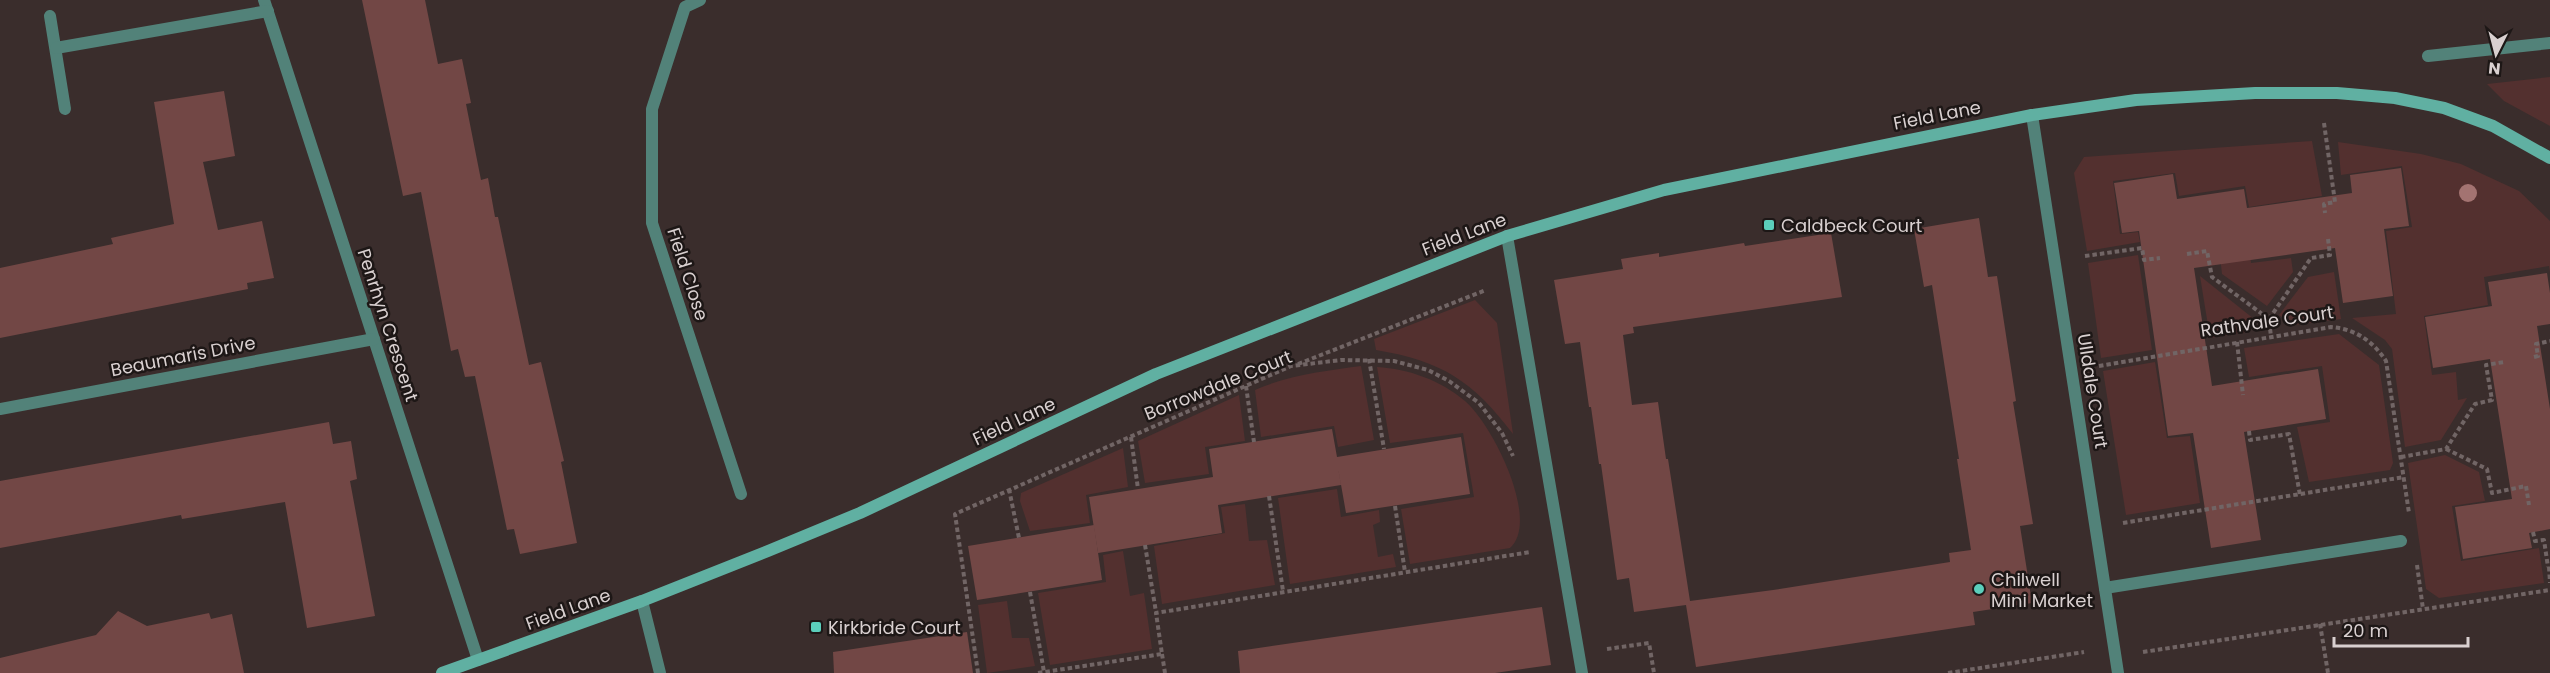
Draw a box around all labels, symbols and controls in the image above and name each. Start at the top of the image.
north arrow [2466,24,2526,84]
text: N [2487,56,2502,80]
street label: Field Lane [1891,94,1983,136]
street label: Field Lane [1418,206,1510,262]
place label: Caldbeck Court [1781,213,1922,238]
marker: Caldbeck Court [1762,218,1776,232]
street label: Field Close [661,224,715,324]
street label: Penrhyn Crescent [352,245,424,405]
street label: Rathvale Court [2199,299,2335,343]
street label: Beaumaris Drive [108,330,258,382]
street label: Ulldale Court [2072,332,2114,450]
street label: Borrowdale Court [1140,344,1296,426]
street label: Field Lane [969,391,1059,451]
place label: Chilwell Mini Market [1991,567,2093,613]
street label: Field Lane [522,582,614,636]
marker: Chilwell Mini Market [1972,582,1986,596]
scale bar [2334,610,2468,648]
place label: Kirkbride Court [828,615,961,640]
text: 20 m [2343,618,2388,643]
marker: Kirkbride Court [809,620,823,634]

